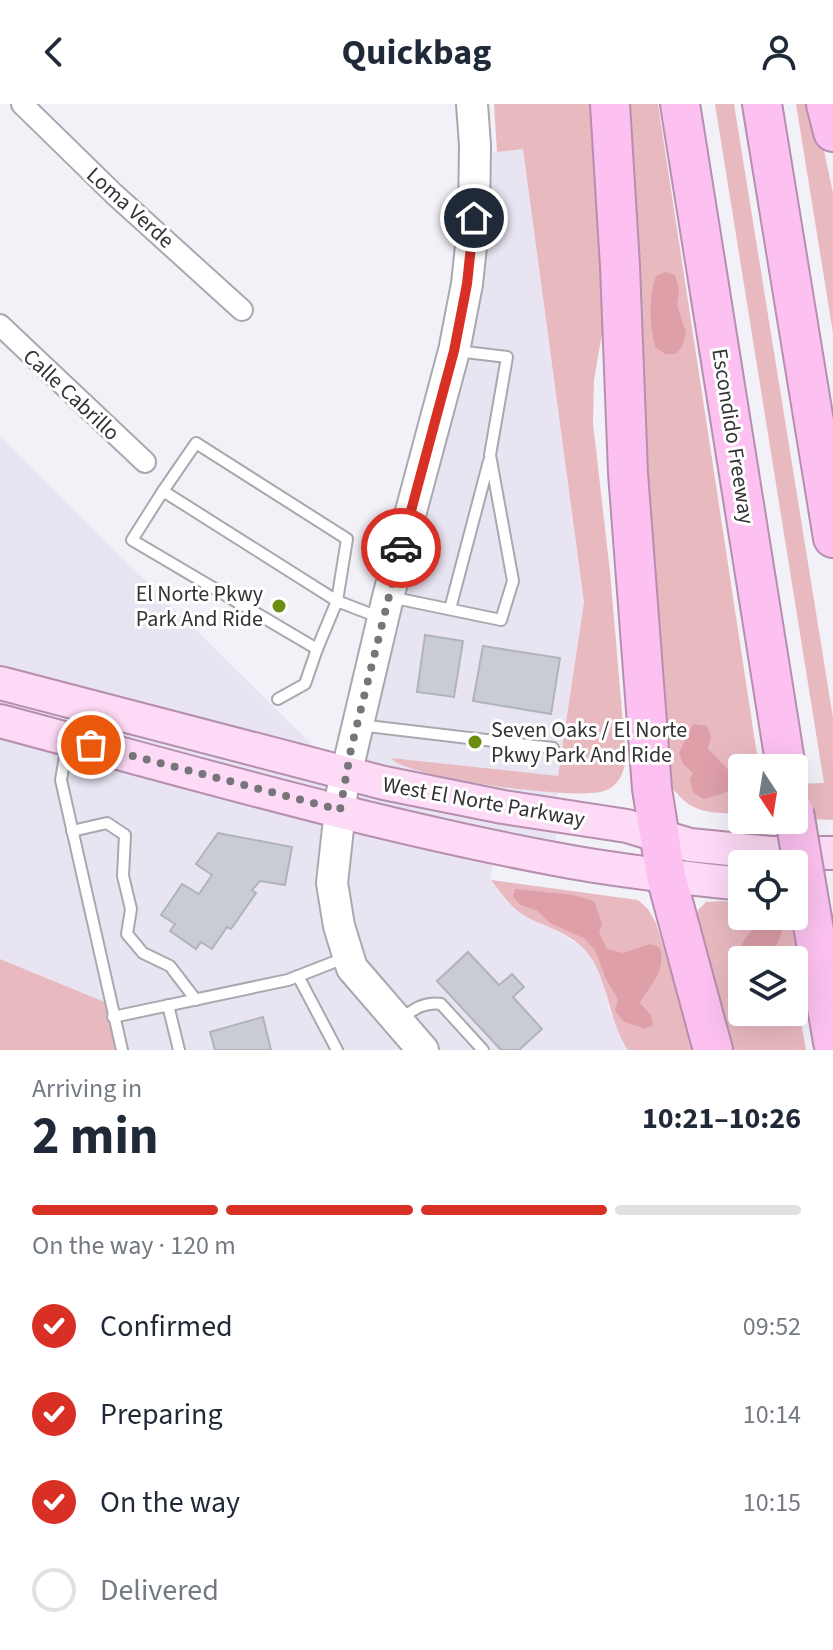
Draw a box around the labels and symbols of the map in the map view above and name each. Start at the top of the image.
street label: Loma Verde [79,160,181,256]
pin [440,184,508,252]
street label: Calle Cabrillo [16,341,127,448]
street label: Escondido Freeway [703,346,763,527]
courier [361,508,441,588]
place label: El Norte Pkwy Park And Ride [136,578,264,635]
marker: El Norte Pkwy Park And Ride [270,597,288,615]
pin [57,711,125,779]
place label: Seven Oaks / El Norte Pkwy Park And Ride [491,714,687,771]
marker: Seven Oaks / El Norte Pkwy Park And Ride [466,733,484,751]
north arrow [728,754,808,834]
street label: West El Norte Parkway [380,768,588,836]

